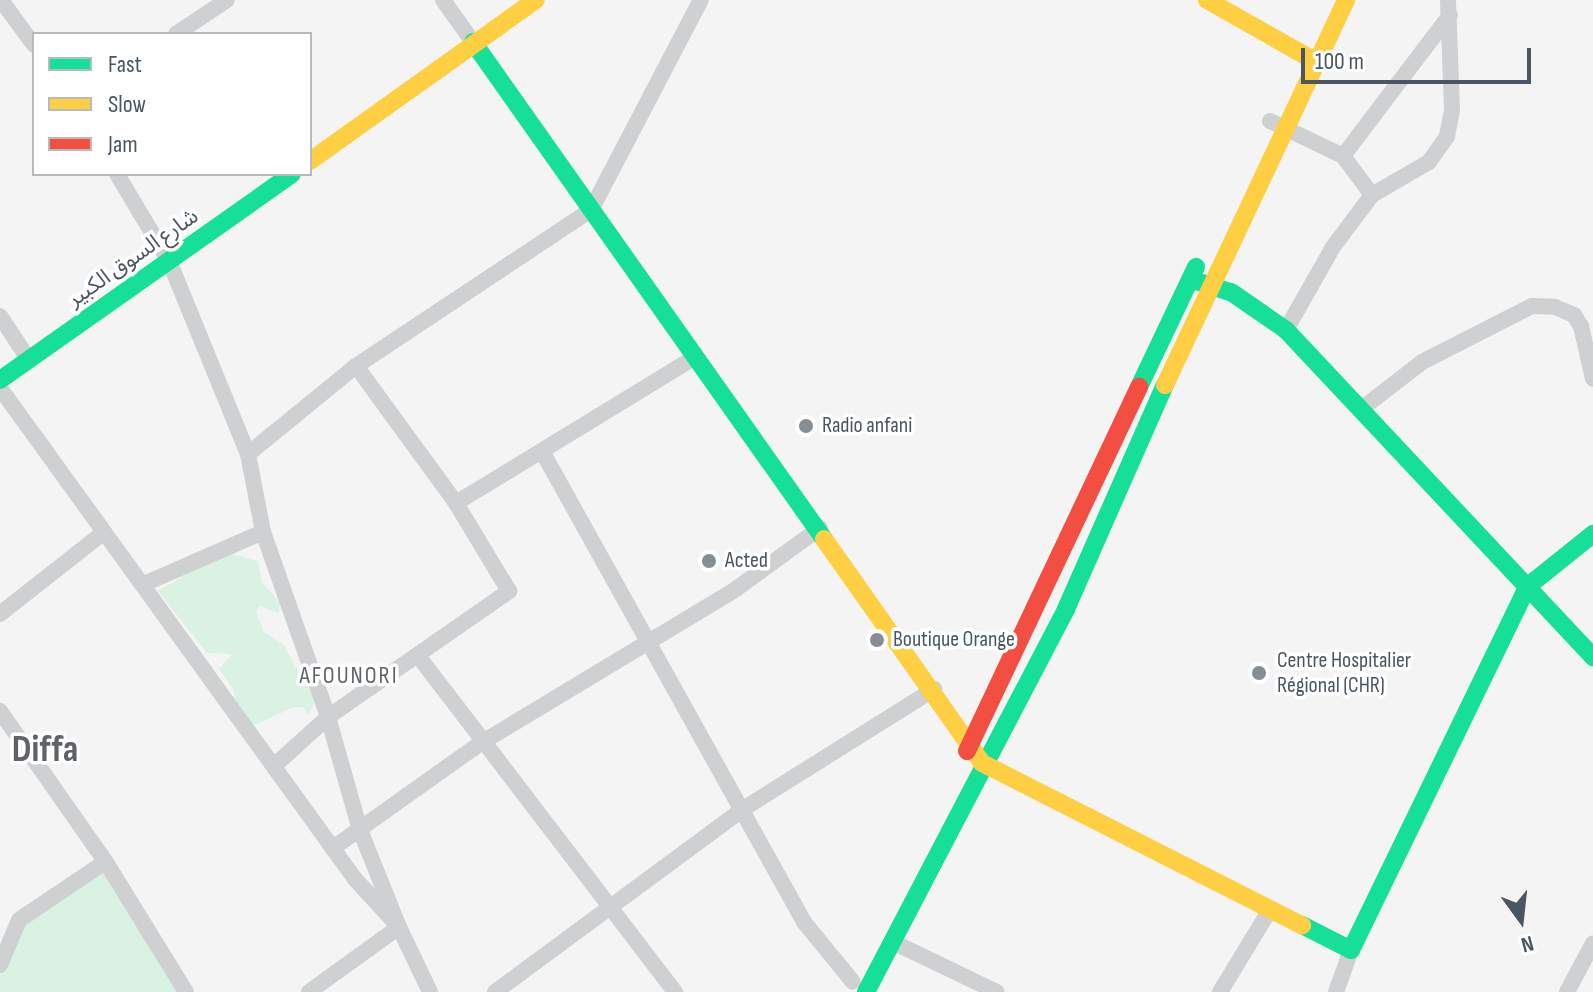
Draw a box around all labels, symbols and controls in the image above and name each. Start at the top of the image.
legend [32,32,312,176]
scale bar [1305,32,1535,82]
text: 100 m [1315,47,1364,76]
text: Fast [108,50,142,79]
text: Slow [108,90,146,119]
text: Jam [108,130,138,159]
street label: شارع السوق الكبير [63,203,203,313]
place label: Radio anfani [822,413,912,439]
marker: Radio anfani [797,417,815,435]
place label: Acted [725,548,768,574]
marker: Acted [700,552,718,570]
place label: Boutique Orange [893,627,1015,653]
marker: Boutique Orange [868,631,886,649]
place label: Centre Hospitalier Régional (CHR) [1277,647,1411,698]
district label: AFOUNORI [299,662,399,690]
marker: Centre Hospitalier Régional (CHR) [1248,662,1270,684]
district label: Diffa [12,727,78,773]
north arrow [1481,880,1561,960]
text: N [1518,929,1537,958]

